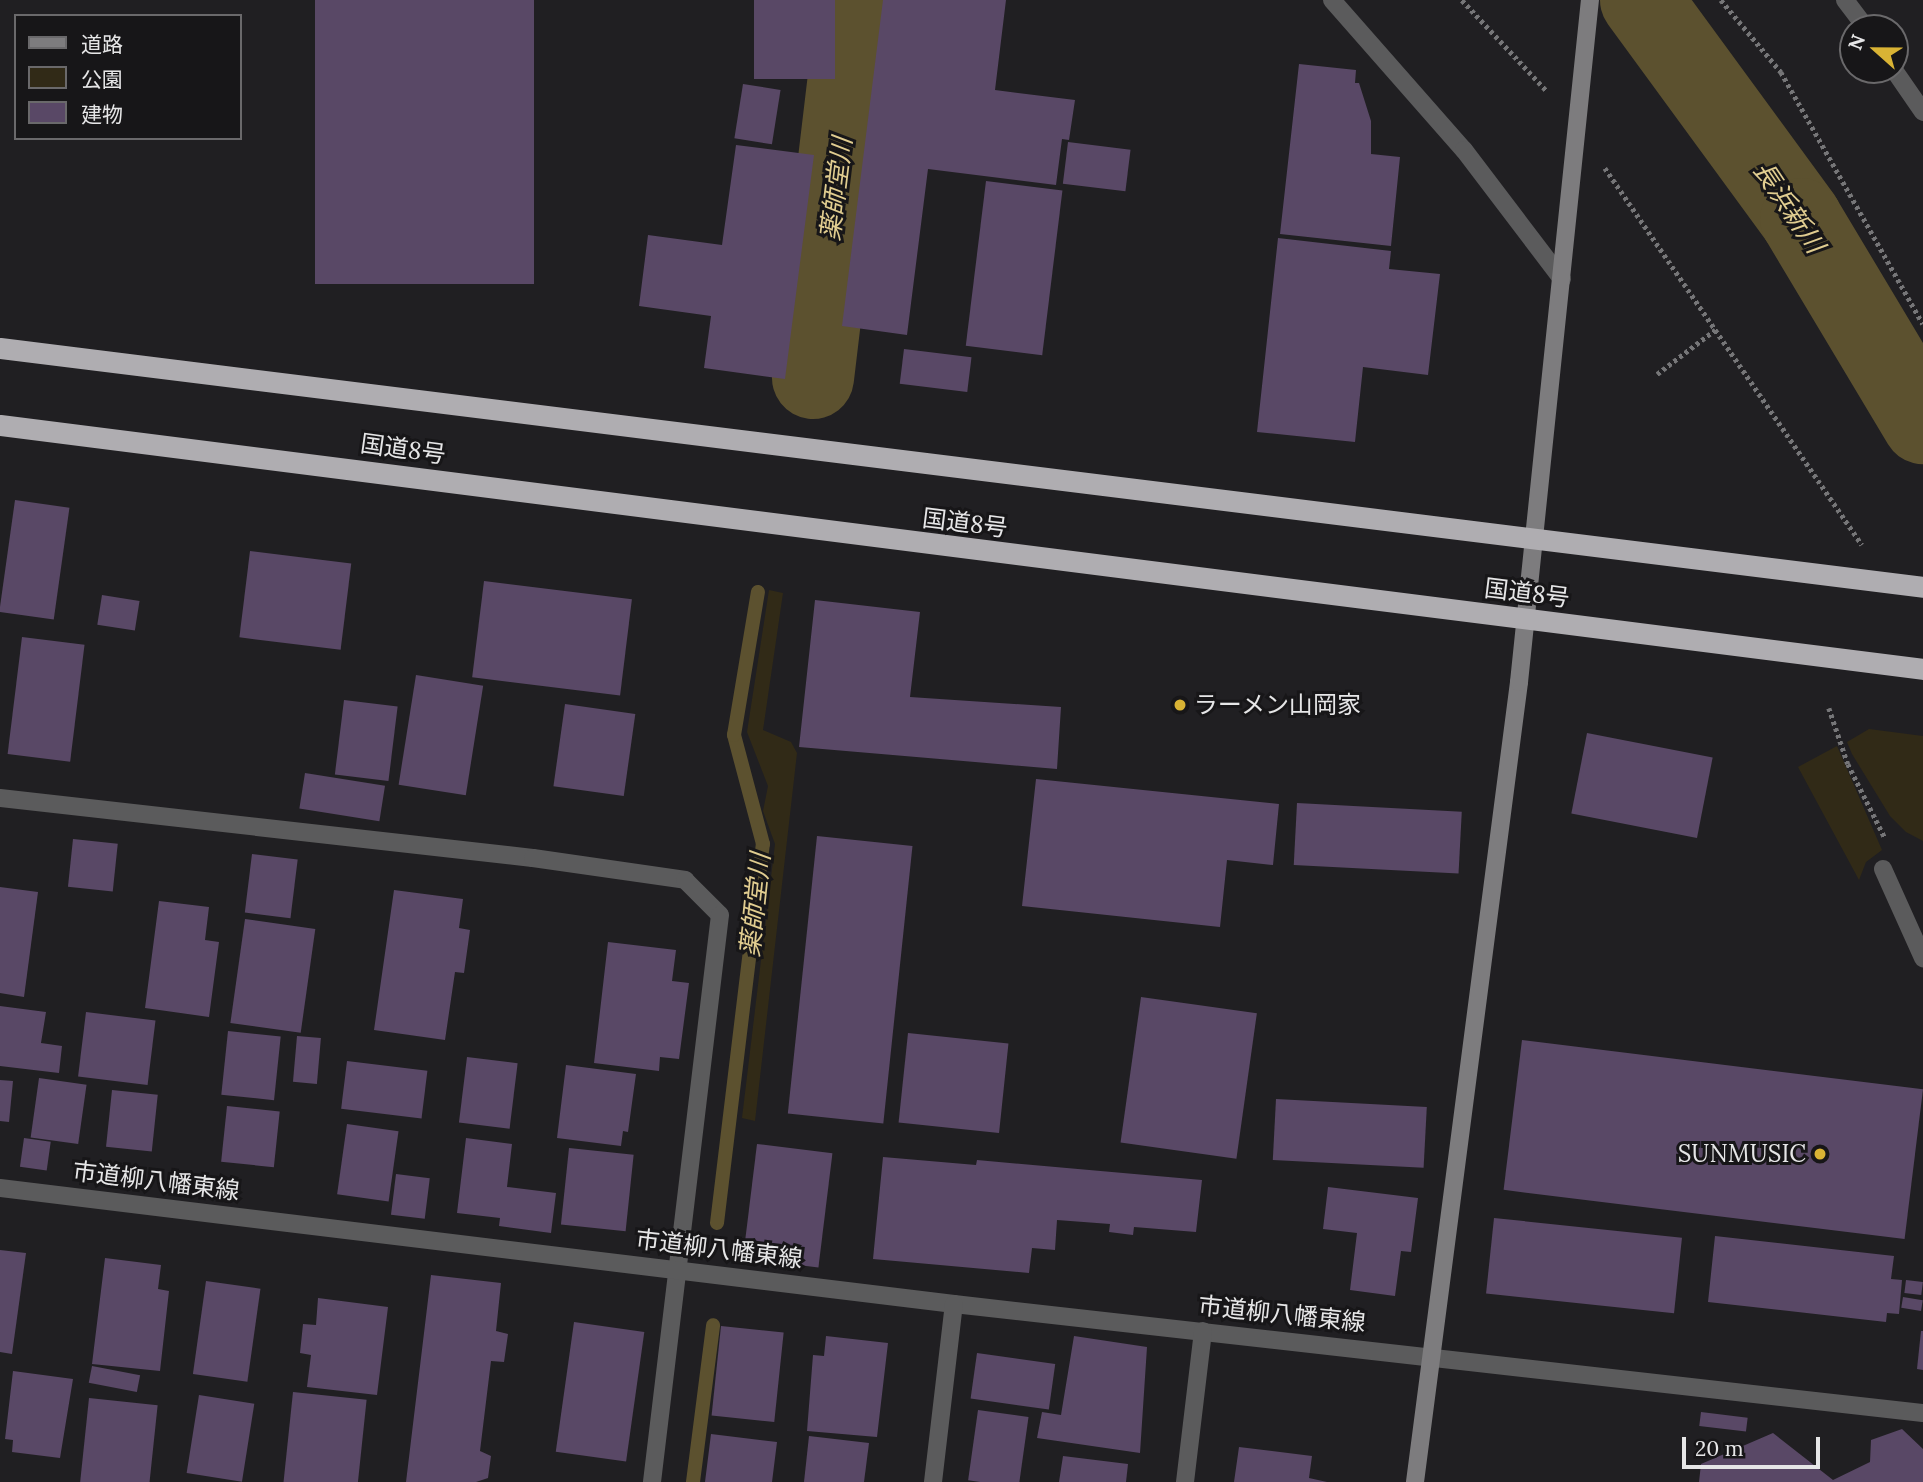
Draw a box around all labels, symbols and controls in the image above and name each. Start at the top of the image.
legend [14,14,242,140]
north arrow [1839,14,1909,84]
text: 道路 [81,31,123,58]
text: N [1842,31,1870,53]
text: 公園 [81,66,123,93]
text: 建物 [81,101,123,128]
water label: 薬師堂川 [814,135,858,243]
water label: 長浜新川 [1747,155,1831,259]
street label: 国道8号 [359,429,447,469]
street label: 国道8号 [921,503,1009,543]
street label: 国道8号 [1483,573,1571,613]
place label: ラーメン山岡家 [1194,691,1362,719]
marker: ラーメン山岡家 [1172,697,1188,713]
water label: 薬師堂川 [734,852,776,958]
place label: SUNMUSIC [1678,1140,1806,1168]
marker: SUNMUSIC [1812,1146,1828,1162]
street label: 市道柳八幡東線 [71,1156,241,1206]
street label: 市道柳八幡東線 [634,1224,804,1274]
street label: 市道柳八幡東線 [1197,1291,1367,1337]
scale bar [1685,1422,1823,1466]
text: 20 m [1695,1435,1744,1462]

